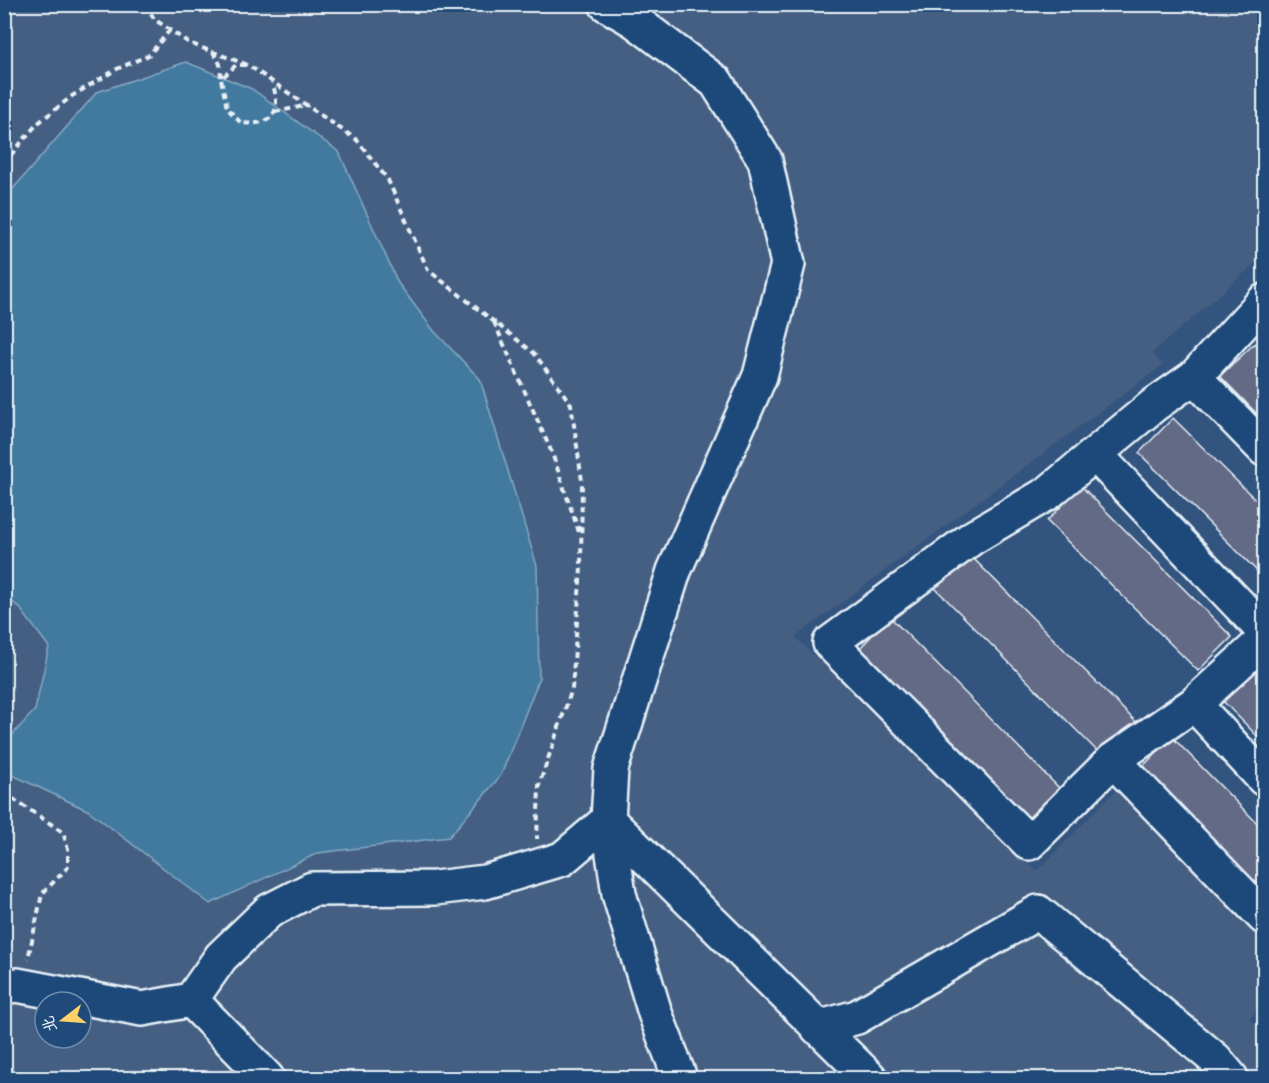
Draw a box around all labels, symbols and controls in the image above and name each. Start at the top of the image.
north arrow [33,990,93,1050]
text: 北 [33,1012,65,1036]

